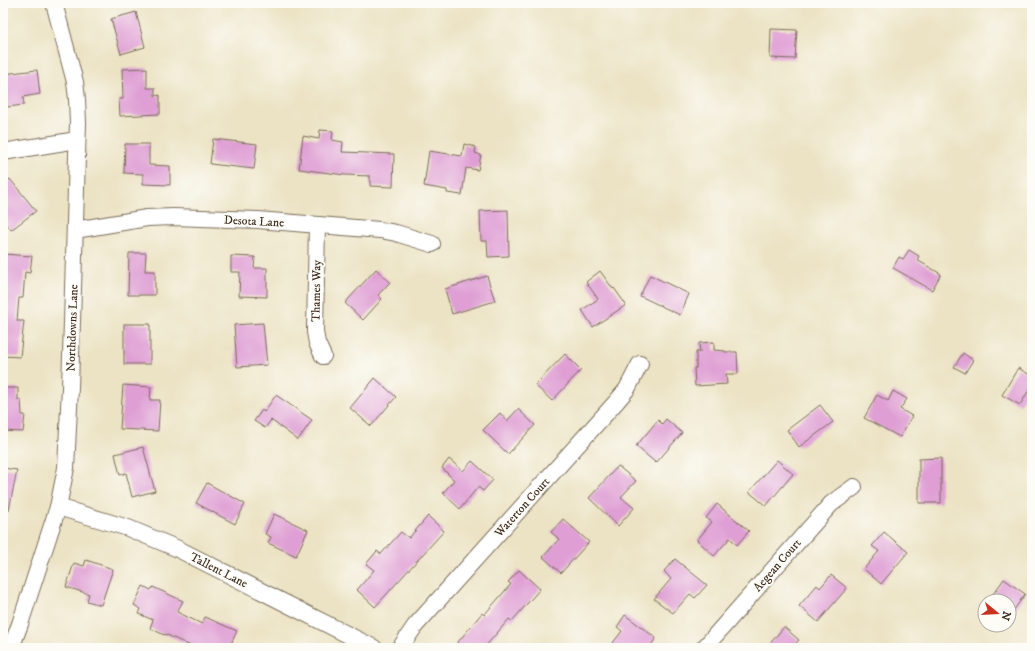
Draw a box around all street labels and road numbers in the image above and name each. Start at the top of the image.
street label: Desota Lane [224,212,284,231]
street label: Thames Way [308,260,325,322]
street label: Northdowns Lane [63,284,82,372]
street label: Waterton Court [491,474,553,541]
street label: Aegean Court [750,536,805,595]
street label: Tallent Lane [187,550,250,591]

